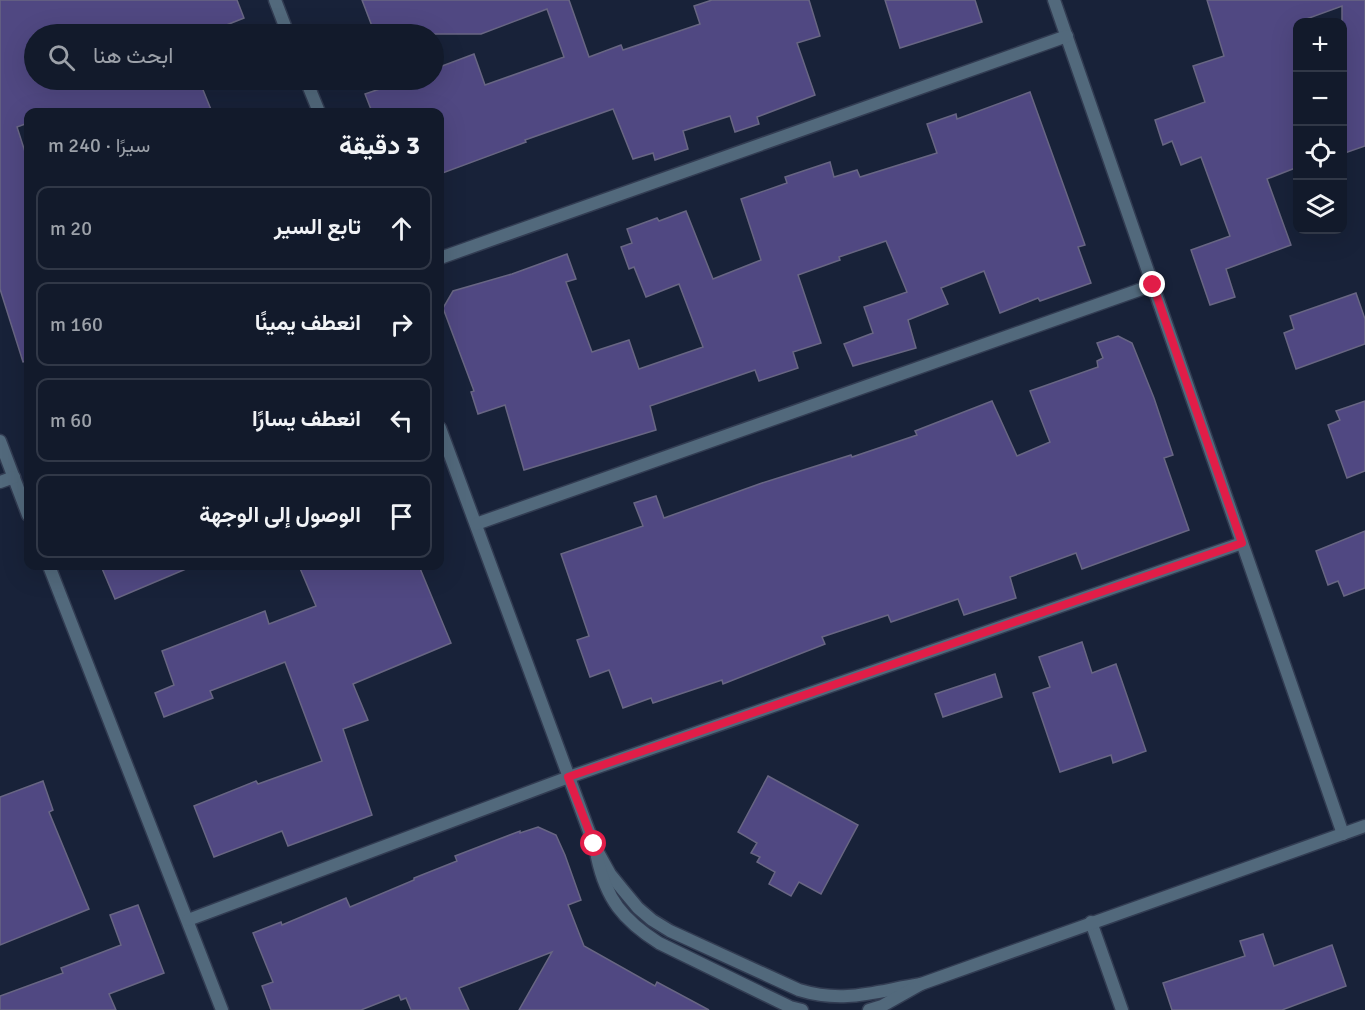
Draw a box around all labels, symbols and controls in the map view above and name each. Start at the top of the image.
map controls [1293,18,1347,234]
button: + [1293,18,1347,72]
search box [24,24,444,90]
icon: search [45,41,78,74]
text: ابحث هنا [93,42,173,69]
button: − [1293,72,1347,126]
button: locate [1293,126,1347,180]
text: 3 دقيقة [339,130,420,162]
text: سيرًا · 240 m [48,133,150,158]
button: layers [1293,180,1347,234]
icon: ahead [385,212,418,245]
text: تابع السير [274,213,361,240]
text: 20 m [50,216,92,241]
route end [1139,271,1165,297]
icon: right [385,308,418,341]
text: انعطف يمينًا [255,309,361,336]
text: 160 m [50,312,103,337]
icon: left [385,404,418,437]
text: انعطف يسارًا [252,405,361,432]
text: 60 m [50,408,92,433]
icon: arrive [385,500,418,533]
text: الوصول إلى الوجهة [199,501,361,528]
route start [580,830,606,856]

